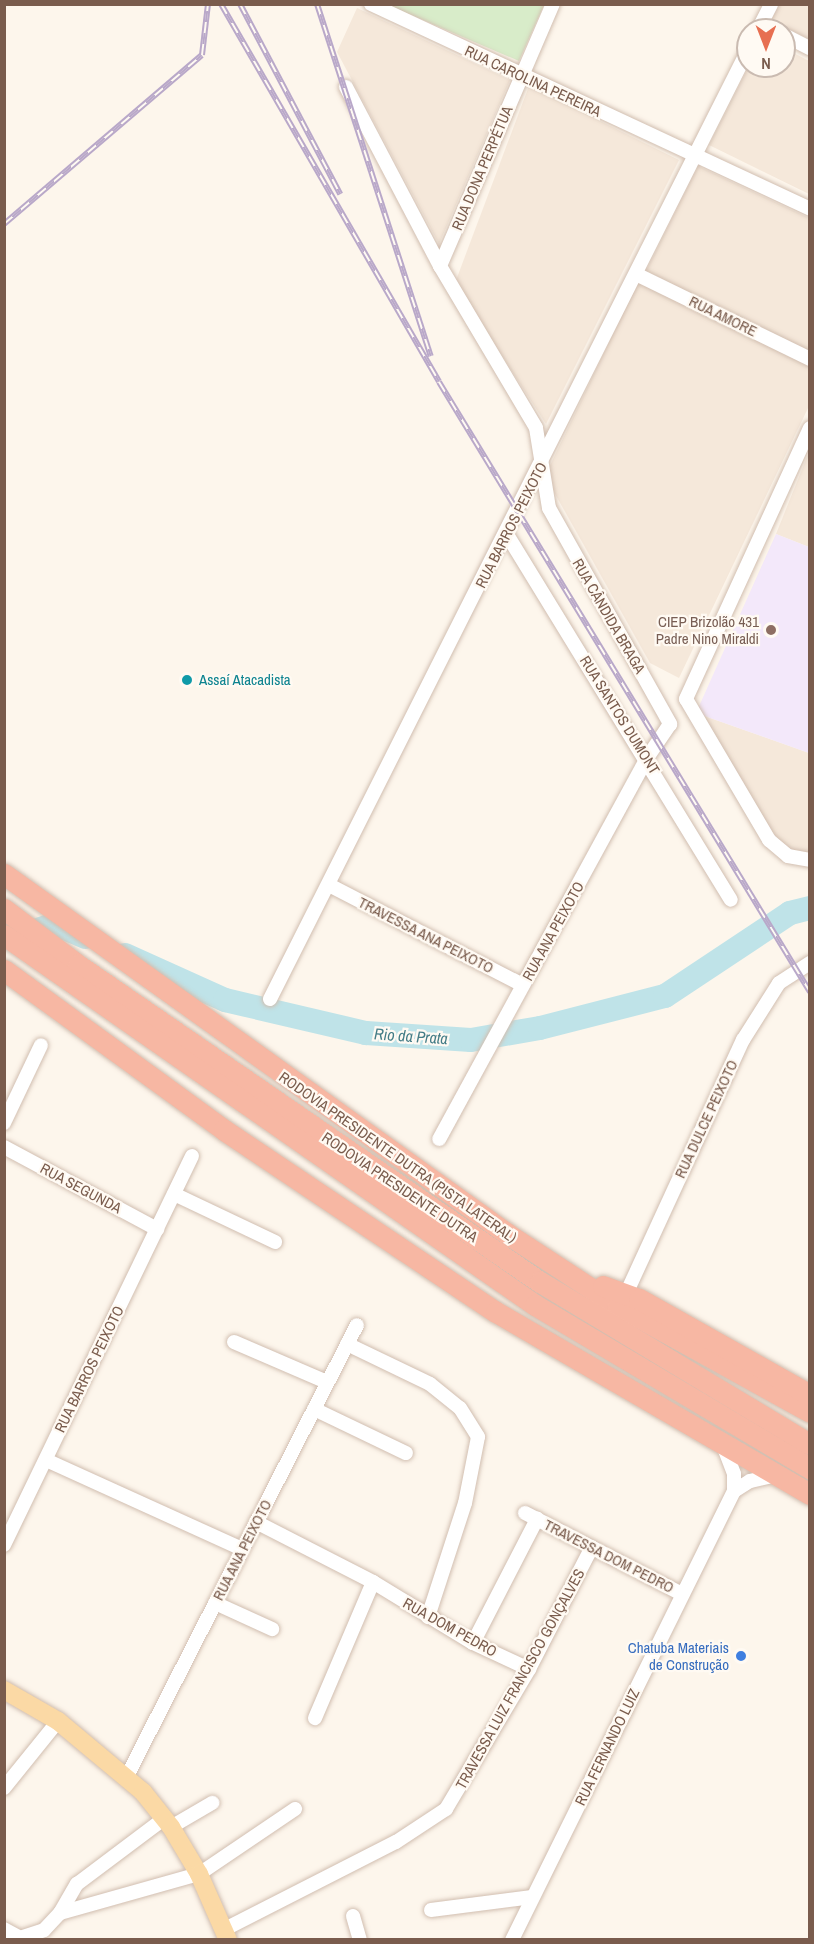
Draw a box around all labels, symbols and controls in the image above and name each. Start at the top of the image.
north arrow [736,18,796,78]
street label: RUA CAROLINA PEREIRA [461,41,605,121]
text: N [761,53,771,75]
street label: RUA DONA PERPÉTUA [447,103,517,233]
street label: RUA AMORE [686,292,760,340]
street label: RUA BARROS PEIXOTO [471,459,551,591]
street label: RUA CÂNDIDA BRAGA [568,555,650,677]
place label: CIEP Brizolão 431 Padre Nino Miraldi [656,612,759,647]
marker: CIEP Brizolão 431 Padre Nino Miraldi [764,623,778,637]
street label: RUA SANTOS DUMONT [576,652,664,778]
place label: Assaí Atacadista [199,671,291,689]
marker: Assaí Atacadista [180,673,194,687]
street label: RUA ANA PEIXOTO [518,877,588,985]
street label: TRAVESSA ANA PEIXOTO [354,893,498,977]
water label: Rio da Prata [374,1024,448,1048]
street label: RUA DULCE PEIXOTO [671,1057,741,1181]
street label: RODOVIA PRESIDENTE DUTRA (PISTA LATERAL) [275,1067,521,1247]
street label: RODOVIA PRESIDENTE DUTRA [318,1128,482,1246]
street label: RUA SEGUNDA [37,1159,125,1217]
street label: RUA BARROS PEIXOTO [50,1302,128,1436]
street label: RUA ANA PEIXOTO [208,1496,276,1604]
street label: TRAVESSA DOM PEDRO [541,1515,677,1597]
street label: TRAVESSA LUIZ FRANCISCO GONÇALVES [452,1565,588,1793]
street label: RUA DOM PEDRO [400,1594,500,1660]
place label: Chatuba Materiais de Construção [628,1638,729,1673]
marker: Chatuba Materiais de Construção [734,1649,748,1663]
street label: RUA FERNANDO LUIZ [571,1685,643,1809]

